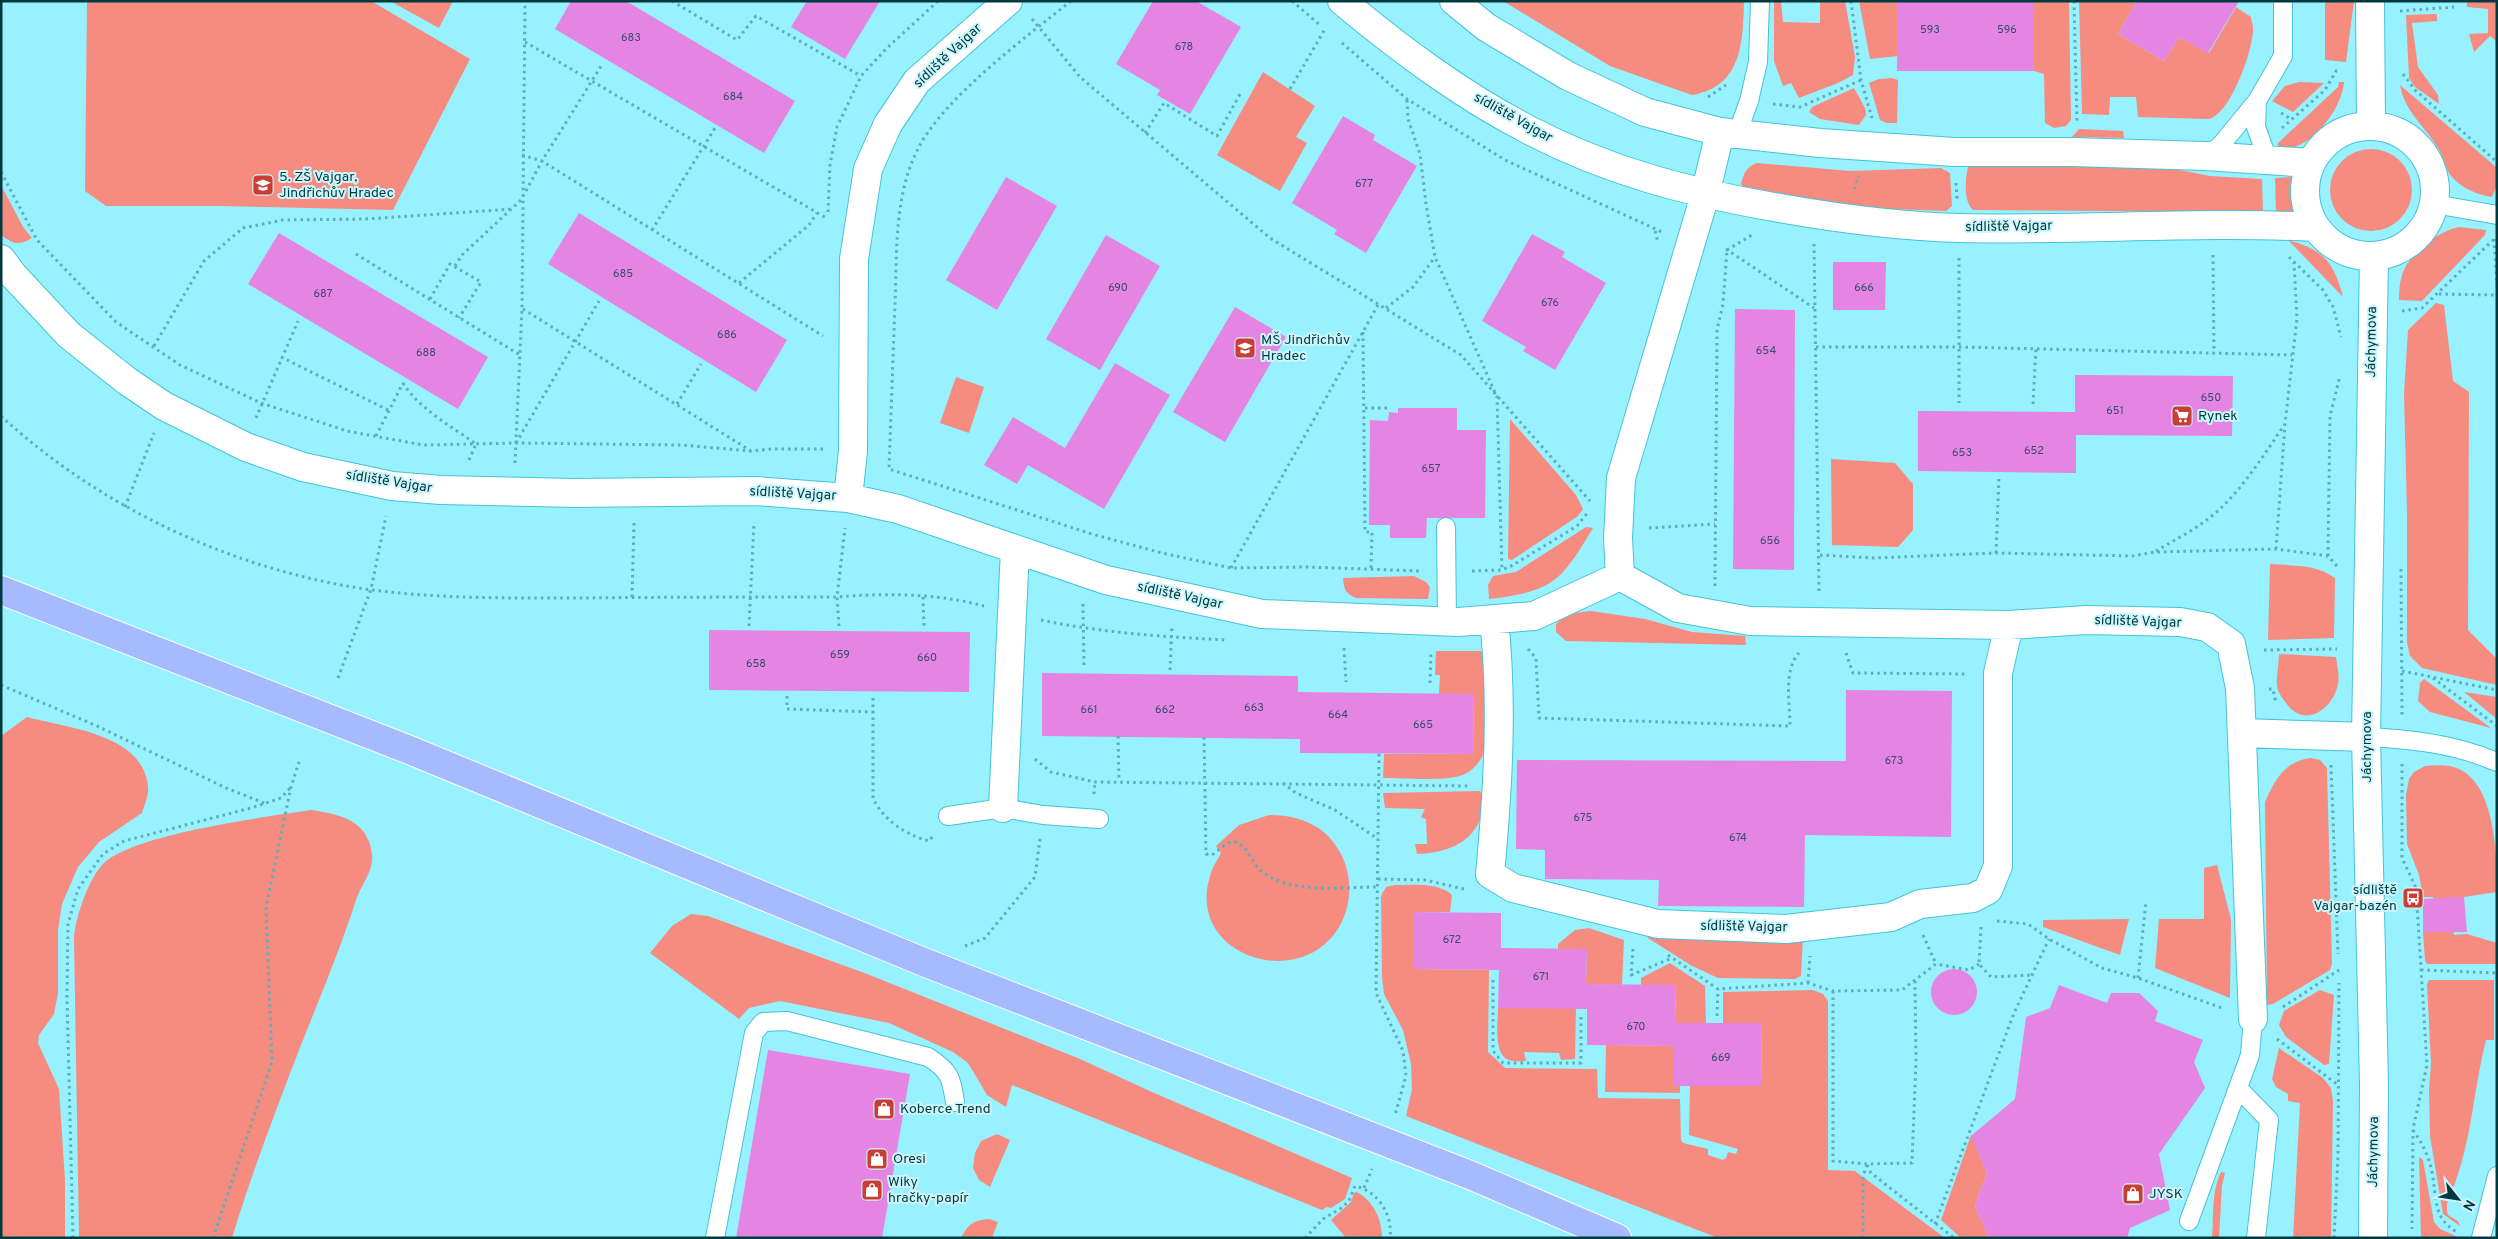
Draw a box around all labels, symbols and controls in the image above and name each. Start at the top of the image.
street label: sídliště Vajgar [910,20,986,92]
house number: 593 [1920,23,1940,37]
house number: 596 [1997,23,2017,37]
house number: 683 [621,31,641,45]
house number: 678 [1175,40,1193,54]
street label: sídliště Vajgar [1471,89,1556,147]
house number: 684 [723,90,743,104]
place label: 5. ZŠ Vajgar, Jindřichův Hradec [279,168,394,202]
school or university icon: 5. ZŠ Vajgar, Jindřichův Hradec [251,173,275,197]
house number: 677 [1355,177,1373,191]
street label: sídliště Vajgar [1965,218,2053,236]
house number: 685 [613,267,633,281]
house number: 690 [1108,281,1128,295]
house number: 666 [1854,281,1874,295]
house number: 687 [314,287,333,301]
house number: 676 [1541,296,1559,310]
street label: Jáchymova [2363,306,2381,378]
house number: 686 [717,328,737,342]
place label: MŠ Jindřichův Hradec [1261,331,1350,365]
school or university icon: MŠ Jindřichův Hradec [1233,336,1257,360]
house number: 654 [1756,344,1776,358]
house number: 688 [416,346,436,360]
house number: 650 [2201,391,2221,405]
house number: 651 [2106,404,2124,418]
supermarket icon: Rynek [2170,404,2194,428]
place label: Rynek [2198,408,2238,425]
house number: 652 [2024,444,2044,458]
house number: 653 [1952,446,1972,460]
house number: 657 [1421,462,1441,476]
street label: sídliště Vajgar [344,467,434,497]
street label: sídliště Vajgar [749,483,838,505]
house number: 656 [1760,534,1780,548]
street label: sídliště Vajgar [1135,579,1225,614]
street label: sídliště Vajgar [2094,612,2183,632]
house number: 659 [830,648,850,662]
house number: 660 [917,651,937,665]
house number: 658 [746,657,766,671]
house number: 663 [1244,701,1264,715]
house number: 661 [1080,703,1098,717]
house number: 662 [1155,703,1175,717]
house number: 664 [1328,708,1348,722]
street label: Jáchymova [2359,711,2376,783]
house number: 665 [1413,718,1433,732]
house number: 673 [1885,754,1903,768]
house number: 675 [1574,811,1593,825]
house number: 674 [1729,831,1747,845]
place label: sídliště Vajgar-bazén [2313,882,2397,915]
bus stop icon: sídliště Vajgar-bazén [2401,886,2425,910]
street label: sídliště Vajgar [1700,918,1788,936]
house number: 672 [1443,933,1461,947]
house number: 671 [1533,970,1549,984]
house number: 670 [1627,1020,1645,1034]
house number: 669 [1711,1051,1731,1065]
shop icon: Koberce Trend [872,1097,896,1121]
place label: Koberce Trend [900,1101,991,1118]
street label: Jáchymova [2365,1116,2383,1188]
shop icon: Oresi [865,1147,889,1171]
place label: Oresi [893,1151,926,1168]
place label: Wiky hračky-papír [888,1174,969,1207]
north arrow [2433,1174,2483,1224]
shop icon: Wiky hračky-papír [860,1178,884,1202]
shop icon: JYSK [2121,1182,2145,1206]
place label: JYSK [2149,1186,2183,1203]
text: N [2458,1196,2478,1213]

